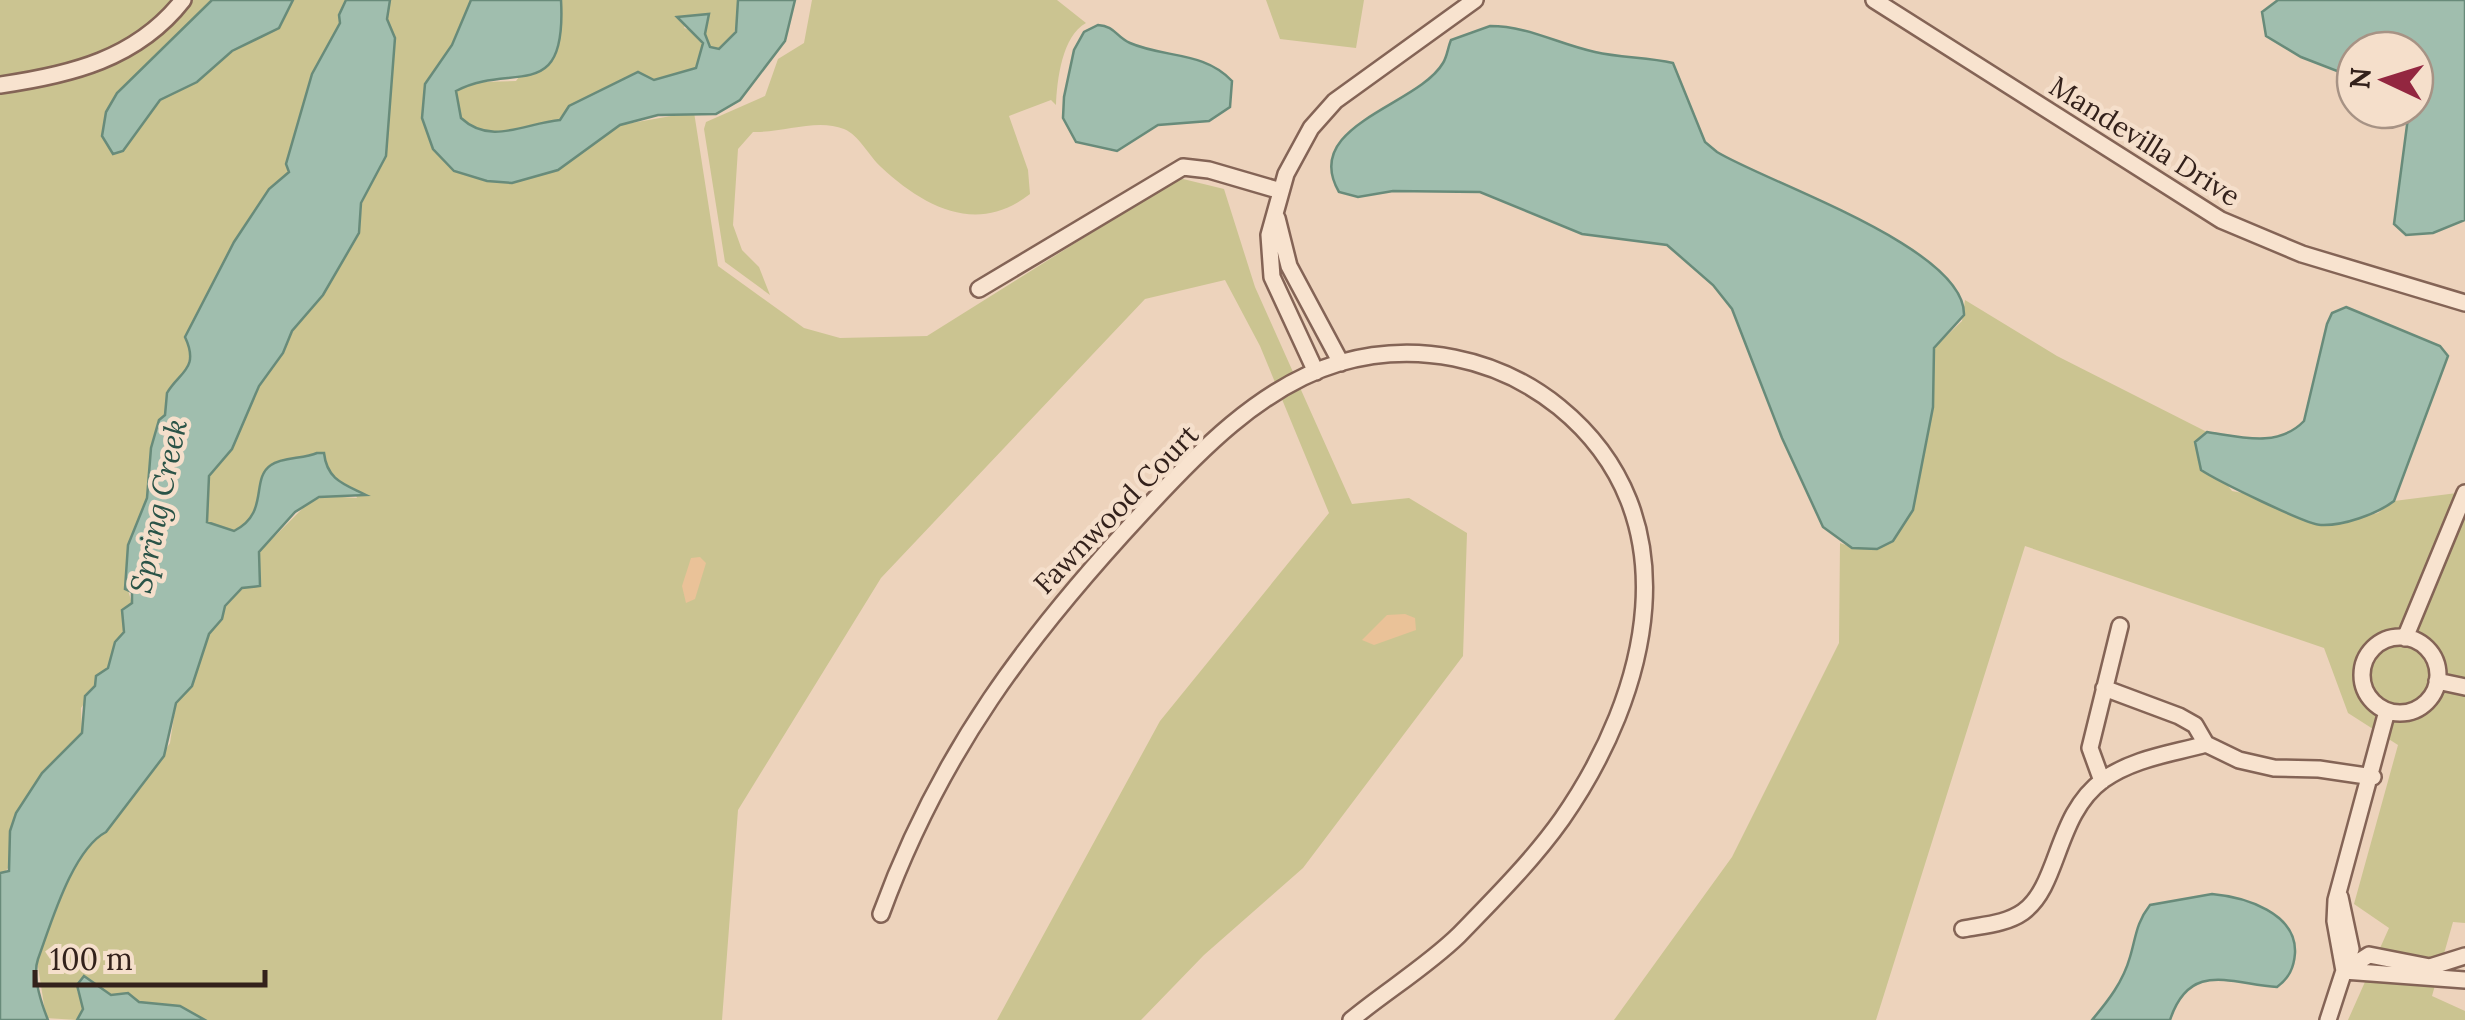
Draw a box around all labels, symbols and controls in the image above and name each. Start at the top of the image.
north arrow [2335,30,2435,130]
text: N [2341,66,2379,90]
street label: Mandevilla Drive [2043,68,2247,214]
water label: Spring Creek [121,415,195,596]
street label: Fawnwood Court [1026,417,1206,601]
scale bar [35,925,265,987]
text: 100 m [50,940,133,978]

